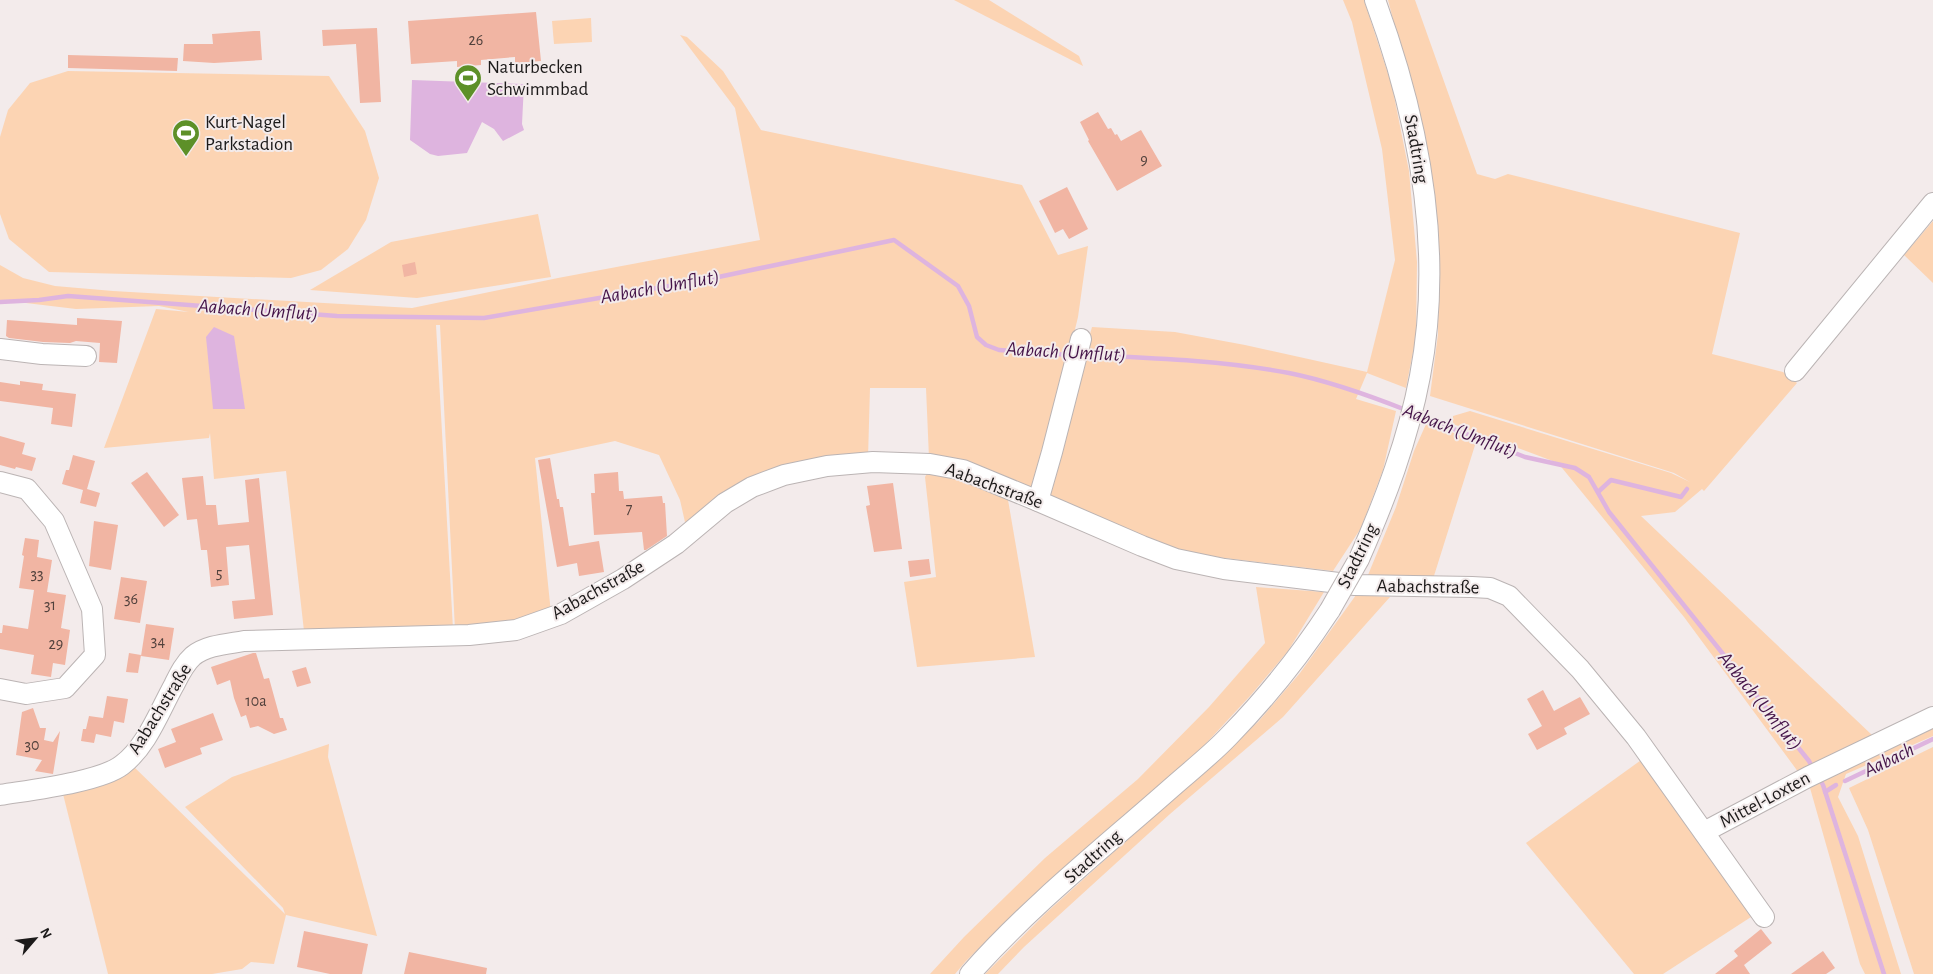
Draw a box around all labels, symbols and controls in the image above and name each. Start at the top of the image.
house number: 26 [469,32,483,48]
place label: Naturbecken Schwimmbad [487,58,589,99]
sports icon: Naturbecken Schwimmbad [453,63,483,102]
place label: Kurt-Nagel Parkstadion [205,113,293,154]
street label: Stadtring [1401,113,1432,186]
sports icon: Kurt-Nagel Parkstadion [171,118,201,157]
house number: 9 [1140,152,1148,168]
water label: Aabach (Umflut) [598,267,721,307]
water label: Aabach (Umflut) [196,296,319,324]
water label: Aabach (Umflut) [1004,339,1127,365]
water label: Aabach (Umflut) [1399,400,1520,462]
street label: Aabachstraße [943,460,1045,512]
house number: 7 [626,501,633,517]
street label: Stadtring [1334,520,1382,591]
street label: Aabachstraße [549,557,647,623]
house number: 5 [216,565,222,581]
house number: 33 [30,566,44,582]
street label: Aabachstraße [1377,577,1479,597]
house number: 36 [124,591,138,607]
house number: 31 [44,597,56,613]
house number: 34 [151,633,165,649]
house number: 29 [49,636,63,652]
water label: Aabach (Umflut) [1714,647,1806,754]
street label: Aabachstraße [125,660,195,758]
house number: 10a [245,693,267,709]
house number: 30 [24,737,40,753]
water label: Aabach [1860,739,1917,781]
street label: Mittel-Loxten [1717,768,1813,832]
street label: Stadtring [1061,826,1126,887]
north arrow [10,914,60,964]
text: N [37,926,54,941]

